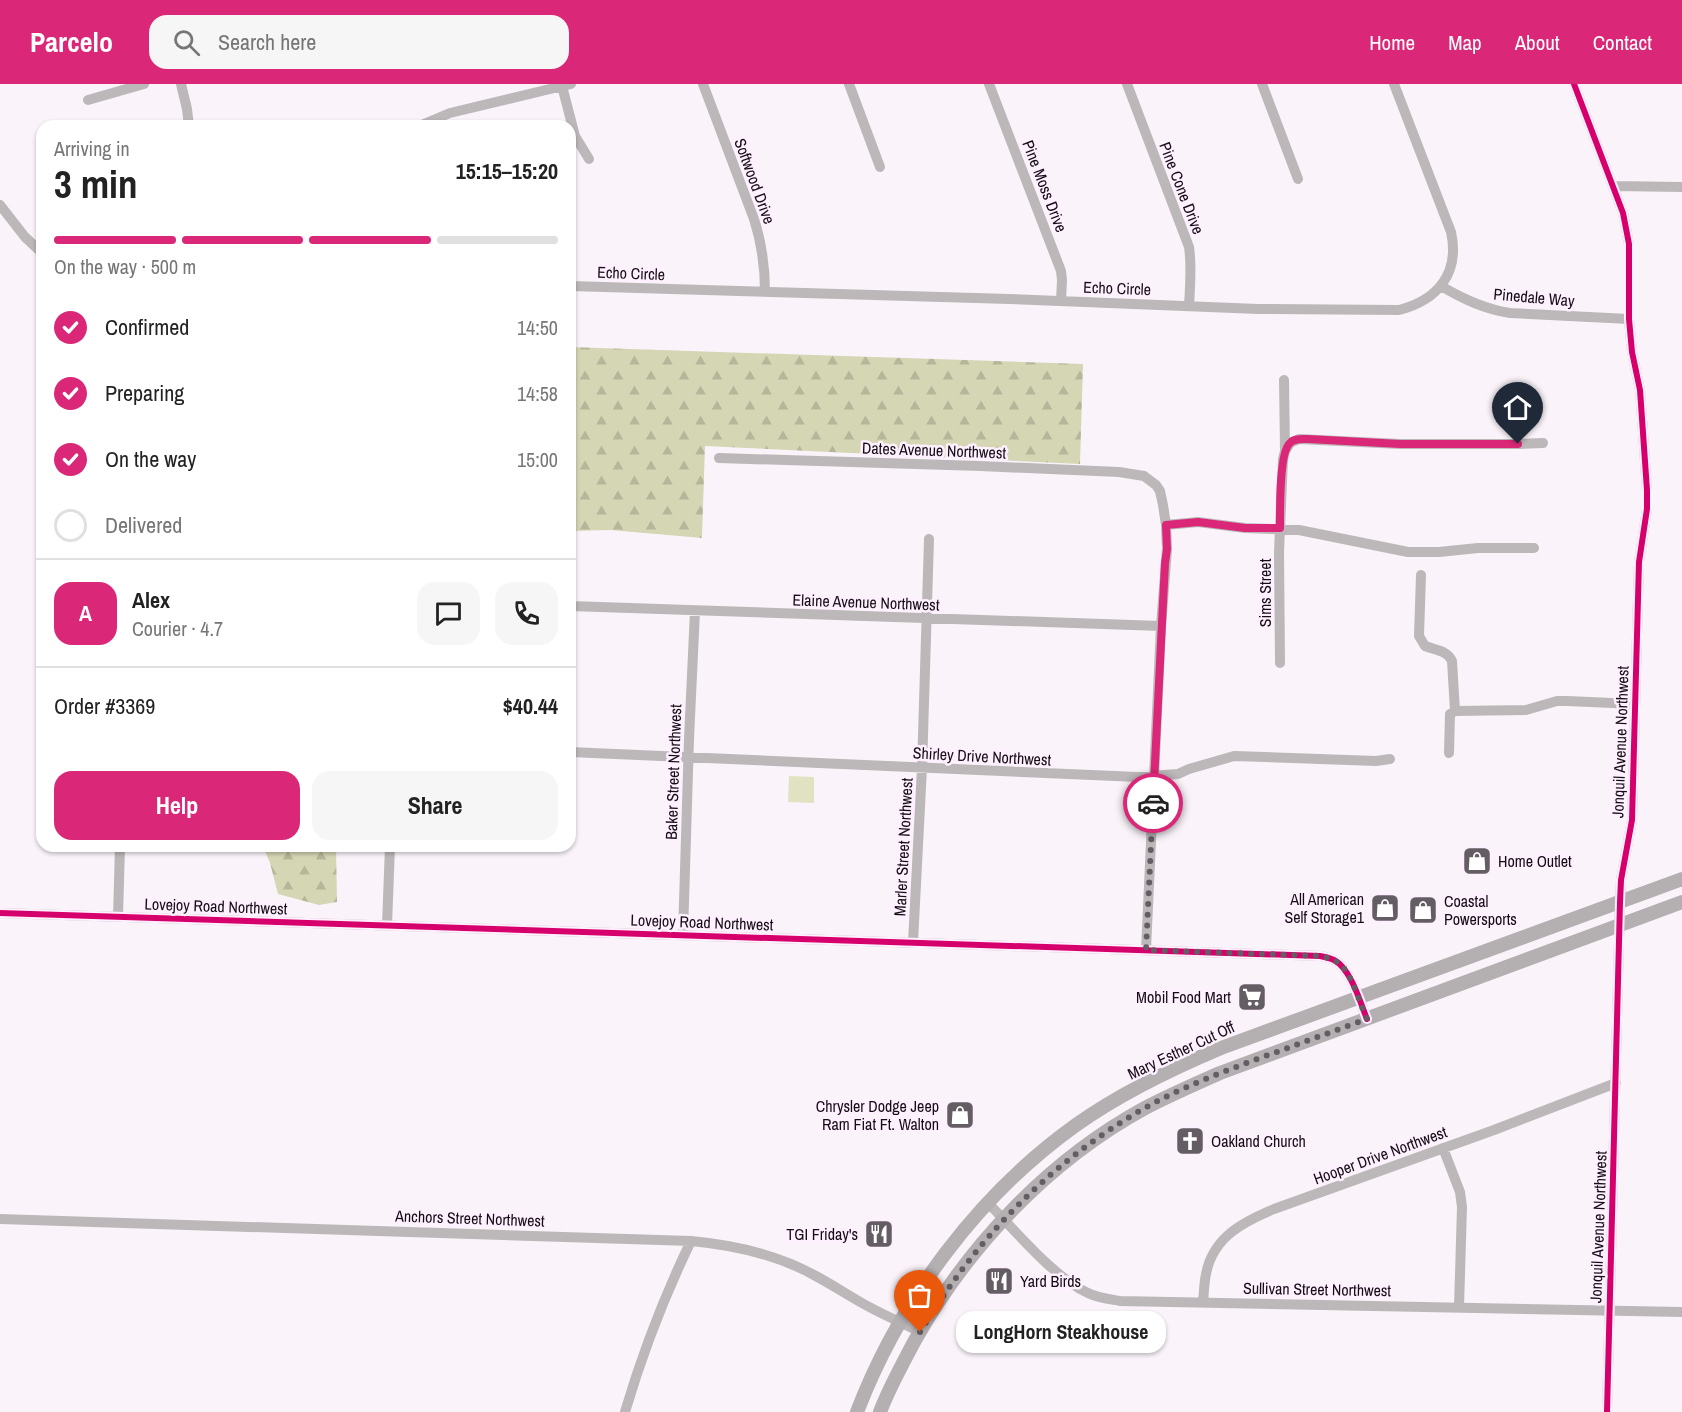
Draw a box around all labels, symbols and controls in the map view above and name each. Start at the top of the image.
search box [149,15,569,69]
text: Parcelo [30,23,113,61]
icon: search [170,26,203,59]
text: Search here [218,27,316,57]
text: Home [1369,28,1415,57]
text: Map [1448,28,1482,57]
text: About [1515,28,1560,57]
text: Contact [1593,28,1652,57]
text: Arriving in [54,135,130,162]
street label: Softwood Drive [729,135,781,227]
street label: Pine Moss Drive [1017,137,1073,235]
street label: Pine Cone Drive [1154,139,1210,237]
text: 15:15–15:20 [456,156,558,186]
text: 3 min [54,158,138,210]
text: On the way · 500 m [54,253,196,280]
street label: Echo Circle [597,261,665,285]
street label: Echo Circle [1083,276,1151,300]
street label: Pinedale Way [1493,283,1576,312]
icon: check [54,311,87,344]
text: Confirmed [105,312,189,342]
text: 14:50 [517,314,558,341]
icon: check [54,377,87,410]
text: Preparing [105,378,184,408]
text: 14:58 [517,380,558,407]
pin [1492,382,1543,444]
icon: home [1501,391,1534,424]
street label: Dates Avenue Northwest [862,436,1007,464]
icon: check [54,443,87,476]
text: On the way [105,444,196,474]
text: 15:00 [517,446,558,473]
text: Delivered [105,510,182,540]
street label: Sims Street [1254,558,1276,627]
button: chat [417,582,480,645]
button: phone [495,582,558,645]
text: Alex [132,585,170,615]
street label: Elaine Avenue Northwest [792,588,940,616]
text: A [79,598,92,628]
text: Courier · 4.7 [132,615,223,642]
street label: Jonquil Avenue Northwest [1606,665,1634,818]
text: Order #3369 [54,691,155,721]
text: $40.44 [503,691,558,721]
street label: Baker Street Northwest [660,703,686,840]
street label: Shirley Drive Northwest [912,741,1052,771]
button: Help [54,771,300,840]
button: Share [312,771,558,840]
courier [1123,773,1183,833]
street label: Marler Street Northwest [888,777,918,917]
icon: car [1137,787,1170,820]
shop icon: Home Outlet [1461,845,1493,877]
place label: Home Outlet [1498,850,1572,872]
place label: All American Self Storage1 [1284,888,1365,928]
place label: Coastal Powersports [1444,890,1517,930]
shop icon: All American Self Storage1 [1369,892,1401,924]
street label: Lovejoy Road Northwest [144,893,288,919]
shop icon: Coastal Powersports [1407,894,1439,926]
street label: Lovejoy Road Northwest [630,909,774,935]
supermarket icon: Mobil Food Mart [1236,981,1268,1013]
place label: Mobil Food Mart [1136,986,1231,1008]
street label: Mary Esther Cut Off [1124,1015,1239,1084]
place label: Chrysler Dodge Jeep Ram Fiat Ft. Walton [816,1095,939,1135]
shop icon: Chrysler Dodge Jeep Ram Fiat Ft. Walton [944,1099,976,1131]
street label: Hooper Drive Northwest [1310,1120,1450,1189]
church icon: Oakland Church [1174,1125,1206,1157]
place label: Oakland Church [1211,1130,1306,1152]
street label: Jonquil Avenue Northwest [1584,1150,1612,1303]
street label: Anchors Street Northwest [394,1204,545,1232]
restaurant icon: TGI Friday's [863,1218,895,1250]
place label: TGI Friday's [786,1223,858,1245]
restaurant icon: Yard Birds [983,1265,1015,1297]
pin [894,1270,945,1332]
place label: Yard Birds [1020,1270,1081,1292]
street label: Sullivan Street Northwest [1243,1277,1392,1301]
icon: bag [903,1279,936,1312]
callout: LongHorn Steakhouse [956,1311,1166,1353]
text: LongHorn Steakhouse [974,1318,1148,1345]

